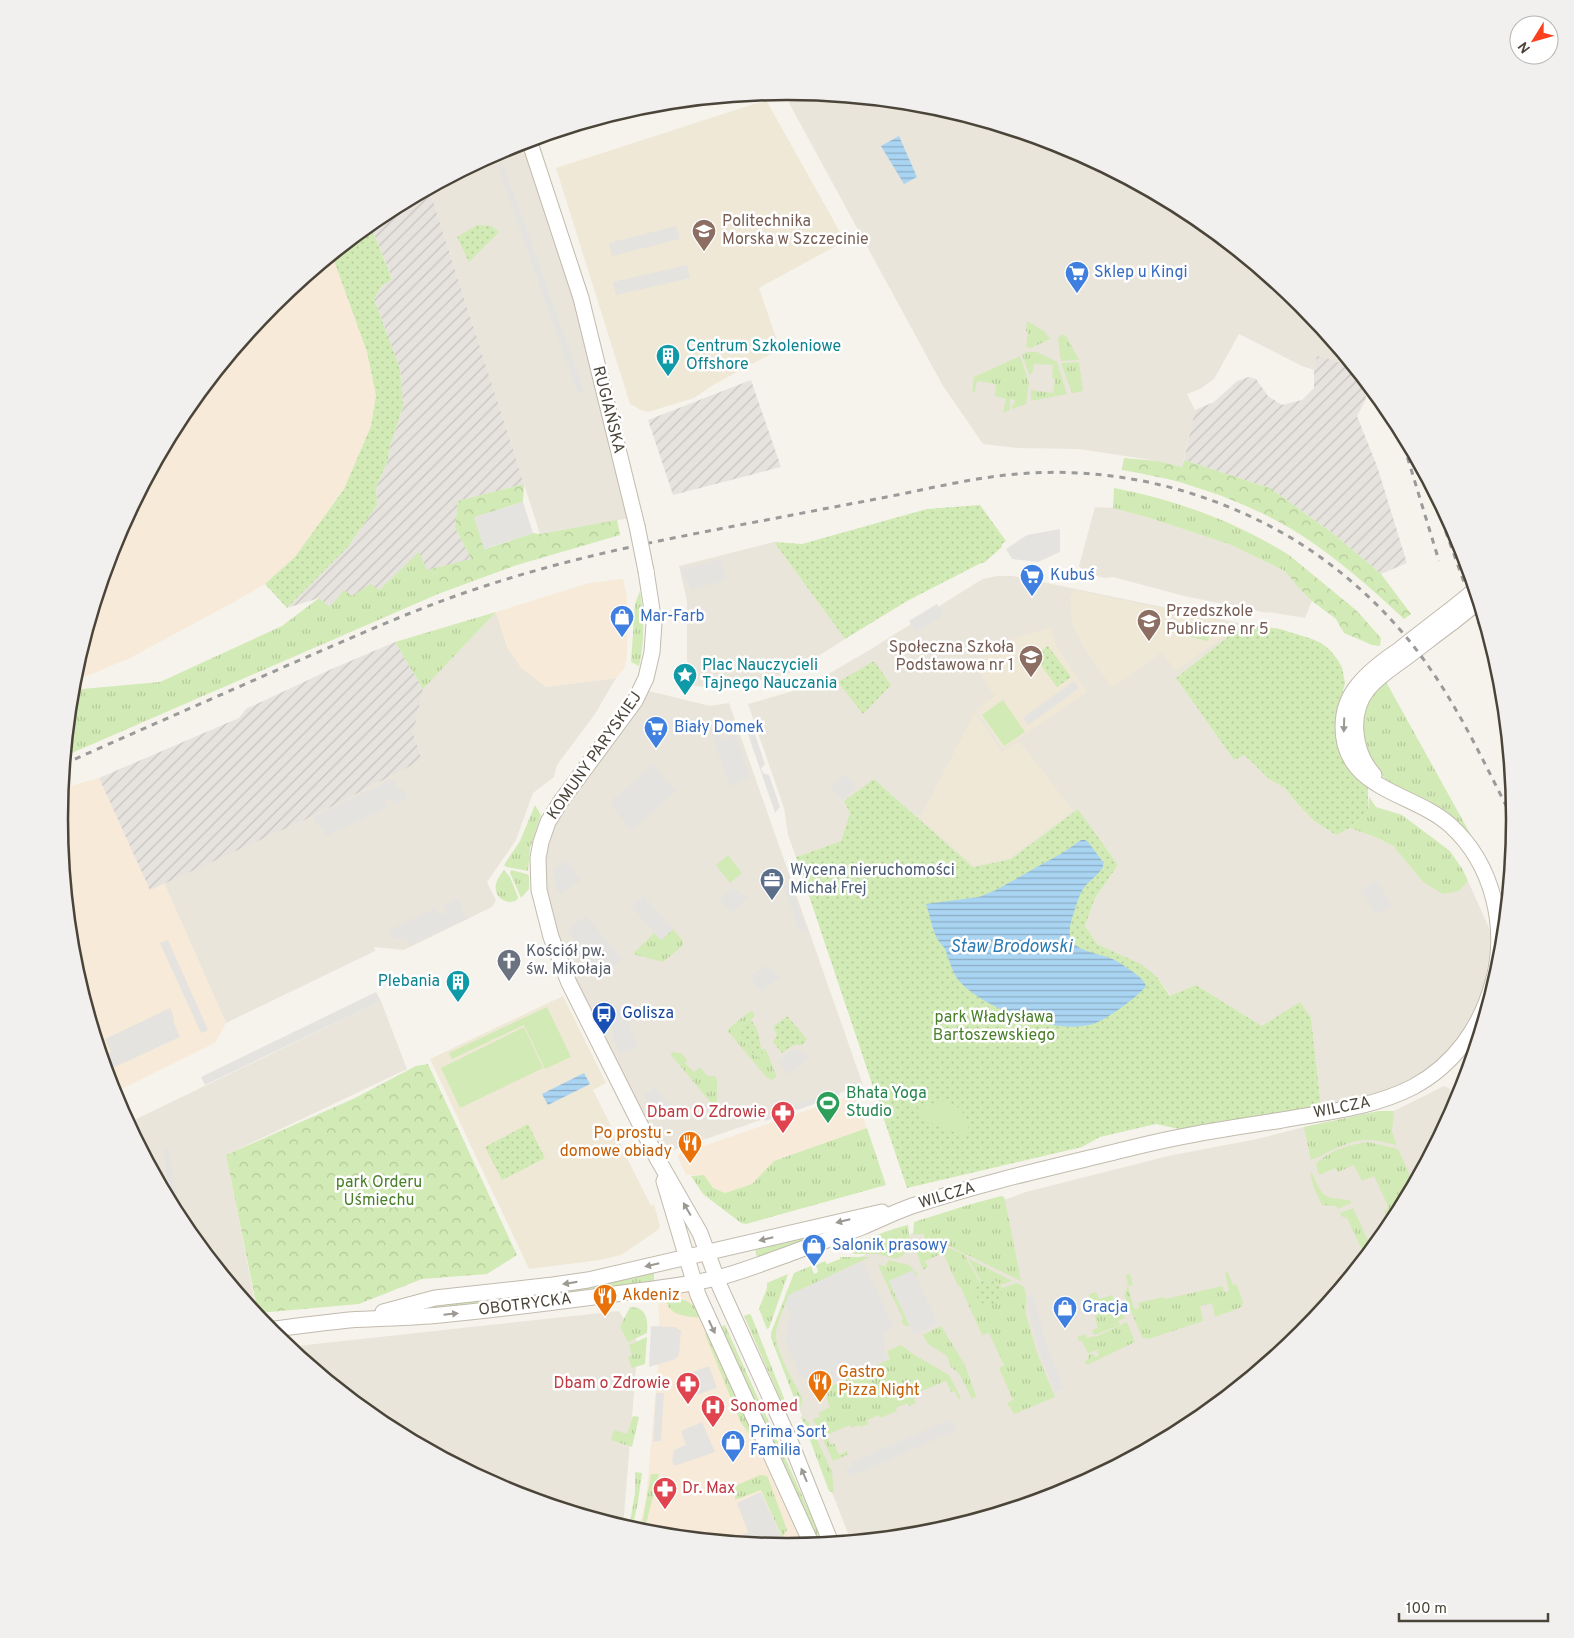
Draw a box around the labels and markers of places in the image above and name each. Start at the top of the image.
place label: Politechnika Morska w Szczecinie [722,212,869,250]
school or university icon: Politechnika Morska w Szczecinie [691,218,717,252]
supermarket icon: Sklep u Kingi [1064,260,1090,294]
place label: Sklep u Kingi [1094,263,1188,283]
place label: Centrum Szkoleniowe Offshore [686,337,841,375]
building icon: Centrum Szkoleniowe Offshore [655,343,681,377]
supermarket icon: Kubuś [1019,563,1045,597]
place label: Kubuś [1050,566,1095,586]
place label: Przedszkole Publiczne nr 5 [1166,602,1269,640]
shop icon: Mar-Farb [609,604,635,638]
place label: Mar-Farb [640,607,705,627]
school or university icon: Przedszkole Publiczne nr 5 [1136,608,1162,642]
place label: Społeczna Szkoła Podstawowa nr 1 [889,638,1014,676]
school or university icon: Społeczna Szkoła Podstawowa nr 1 [1018,644,1044,678]
place label: Plac Nauczycieli Tajnego Nauczania [702,656,837,694]
place icon: Plac Nauczycieli Tajnego Nauczania [672,662,698,696]
supermarket icon: Biały Domek [643,715,669,749]
place label: Biały Domek [674,718,764,738]
place label: Wycena nieruchomości Michał Frej [790,861,955,899]
office icon: Wycena nieruchomości Michał Frej [759,867,785,901]
place label: Kościół pw. św. Mikołaja [526,942,611,980]
church icon: Kościół pw. św. Mikołaja [496,948,522,982]
building icon: Plebania [445,969,471,1003]
place label: Plebania [378,972,440,992]
bus stop icon: Golisza [591,1001,617,1035]
place label: Golisza [622,1004,674,1024]
place label: Bhata Yoga Studio [846,1084,927,1122]
sports icon: Bhata Yoga Studio [815,1090,841,1124]
pharmacy icon: Dbam O Zdrowie [770,1100,796,1134]
place label: Dbam O Zdrowie [647,1103,766,1123]
place label: Po prostu - domowe obiady [560,1124,672,1162]
restaurant icon: Po prostu - domowe obiady [677,1130,703,1164]
shop icon: Salonik prasowy [801,1233,827,1267]
place label: Salonik prasowy [832,1236,948,1256]
restaurant icon: Akdeniz [592,1283,618,1317]
place label: Akdeniz [622,1286,680,1306]
shop icon: Gracja [1052,1295,1078,1329]
place label: Gracja [1082,1298,1128,1318]
place label: Gastro Pizza Night [838,1363,920,1401]
restaurant icon: Gastro Pizza Night [807,1369,833,1403]
pharmacy icon: Dbam o Zdrowie [675,1371,701,1405]
place label: Dbam o Zdrowie [553,1374,670,1394]
hospital icon: Sonomed [700,1394,726,1428]
place label: Sonomed [730,1397,798,1417]
place label: Prima Sort Familia [750,1423,827,1461]
shop icon: Prima Sort Familia [720,1429,746,1463]
pharmacy icon: Dr. Max [652,1476,678,1510]
place label: Dr. Max [682,1479,735,1499]

